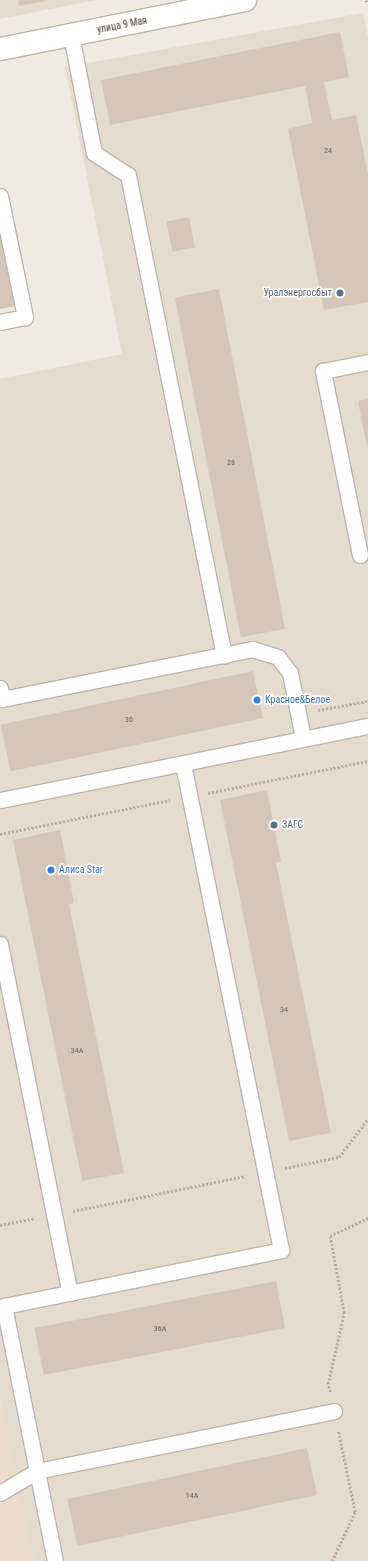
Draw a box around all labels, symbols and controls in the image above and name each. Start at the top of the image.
street label: улица 9 Мая [96,14,148,36]
house number: 24 [324,146,332,156]
place label: Уралэнергосбыт [264,287,332,299]
marker: Уралэнергосбыт [335,288,345,298]
house number: 28 [227,458,235,468]
place label: Красное&Белое [265,694,330,706]
marker: Красное&Белое [252,695,262,705]
house number: 30 [125,715,133,725]
place label: ЗАГС [282,819,303,831]
marker: ЗАГС [269,820,279,830]
place label: Алиса Star [59,864,103,876]
marker: Алиса Star [46,865,56,875]
house number: 34 [280,1005,288,1015]
house number: 34А [71,1046,83,1056]
house number: 36А [154,1324,166,1334]
house number: 14А [186,1491,198,1501]

